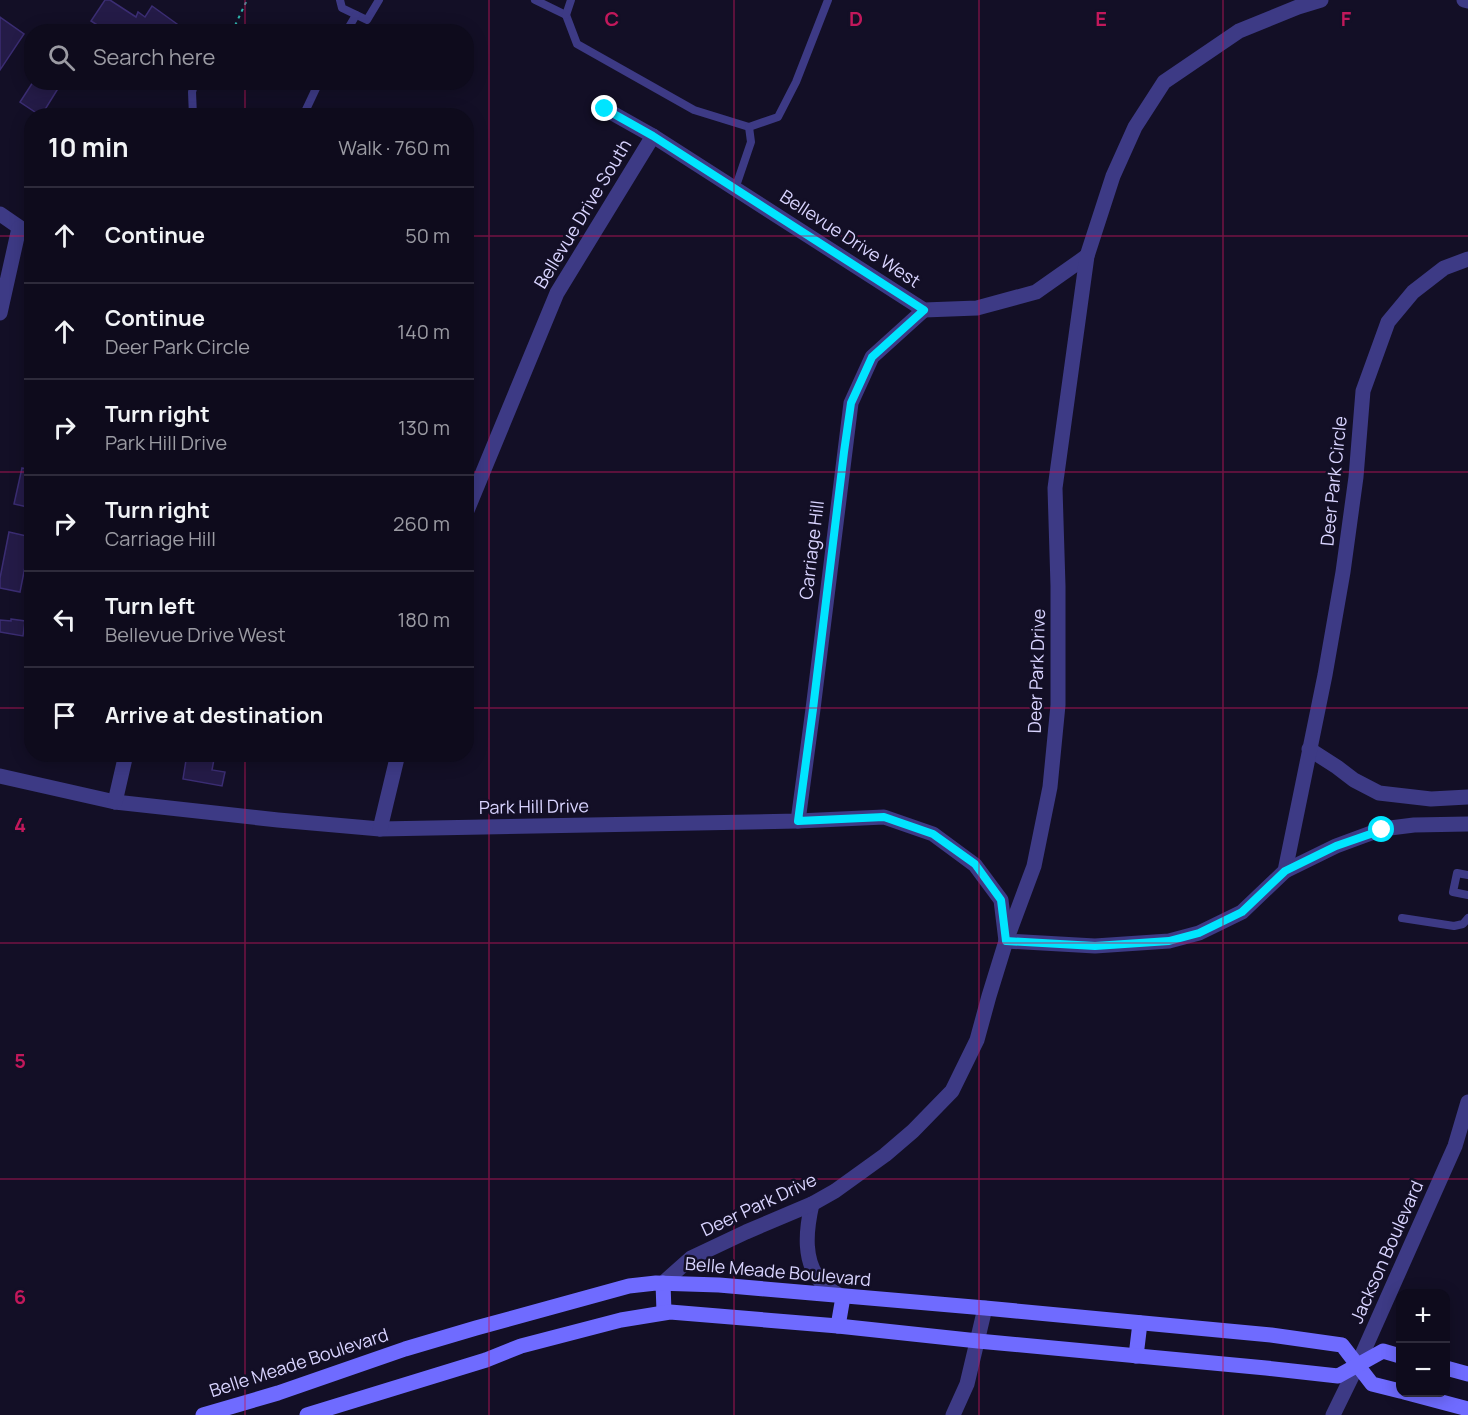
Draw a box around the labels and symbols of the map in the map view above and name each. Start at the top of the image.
text: C [605,5,619,32]
text: D [849,5,863,32]
text: E [1095,5,1107,32]
text: F [1341,5,1352,32]
route end [591,95,617,121]
street label: Bellevue Drive South [528,134,636,293]
street label: Bellevue Drive West [776,184,925,293]
street label: Deer Park Circle [1314,415,1352,547]
street label: Carriage Hill [793,499,829,601]
street label: Deer Park Drive [1022,608,1050,734]
street label: Park Hill Drive [479,793,589,819]
text: 4 [14,811,26,838]
route start [1368,816,1394,842]
text: 5 [14,1047,26,1074]
street label: Deer Park Drive [697,1167,820,1241]
street label: Jackson Boulevard [1344,1176,1428,1327]
street label: Belle Meade Boulevard [684,1251,872,1291]
text: 6 [14,1283,26,1310]
street label: Belle Meade Boulevard [206,1322,391,1402]

